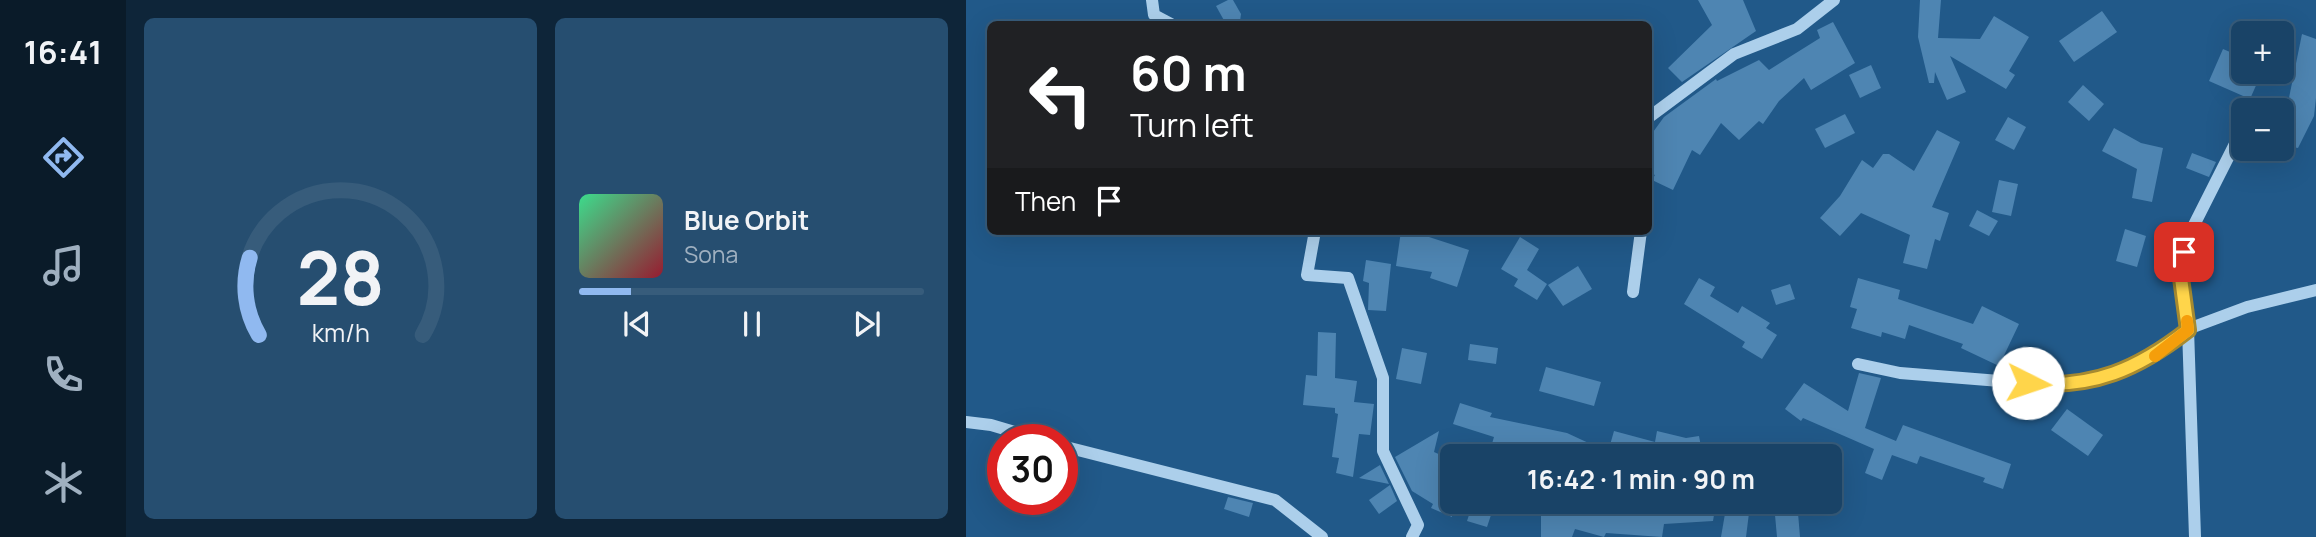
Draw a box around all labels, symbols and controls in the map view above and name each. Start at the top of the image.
map controls [2231,21,2294,161]
button: + [2231,21,2294,84]
text: 16:41 [24,30,102,74]
text: 60 m [1130,39,1247,106]
icon: left [1015,49,1106,140]
button: − [2231,98,2294,161]
text: Turn left [1130,103,1254,147]
icon: directions [39,133,88,182]
icon: arrive [1090,182,1128,220]
text: Then [1015,183,1076,219]
text: Blue Orbit [684,202,809,238]
pin [2154,222,2214,282]
text: 28 [297,227,384,327]
icon: arrive [2165,233,2203,271]
text: Sona [684,238,738,270]
icon: music [39,241,88,290]
icon: previous [618,305,656,343]
icon: pause [733,305,771,343]
icon: next [848,305,886,343]
text: km/h [311,314,370,349]
position arrow [1991,346,2065,420]
icon: phone [39,350,88,399]
speed limit sign: 30 [987,424,1078,515]
icon: climate [39,458,88,507]
text: 16:42 · 1 min · 90 m [1527,461,1755,497]

